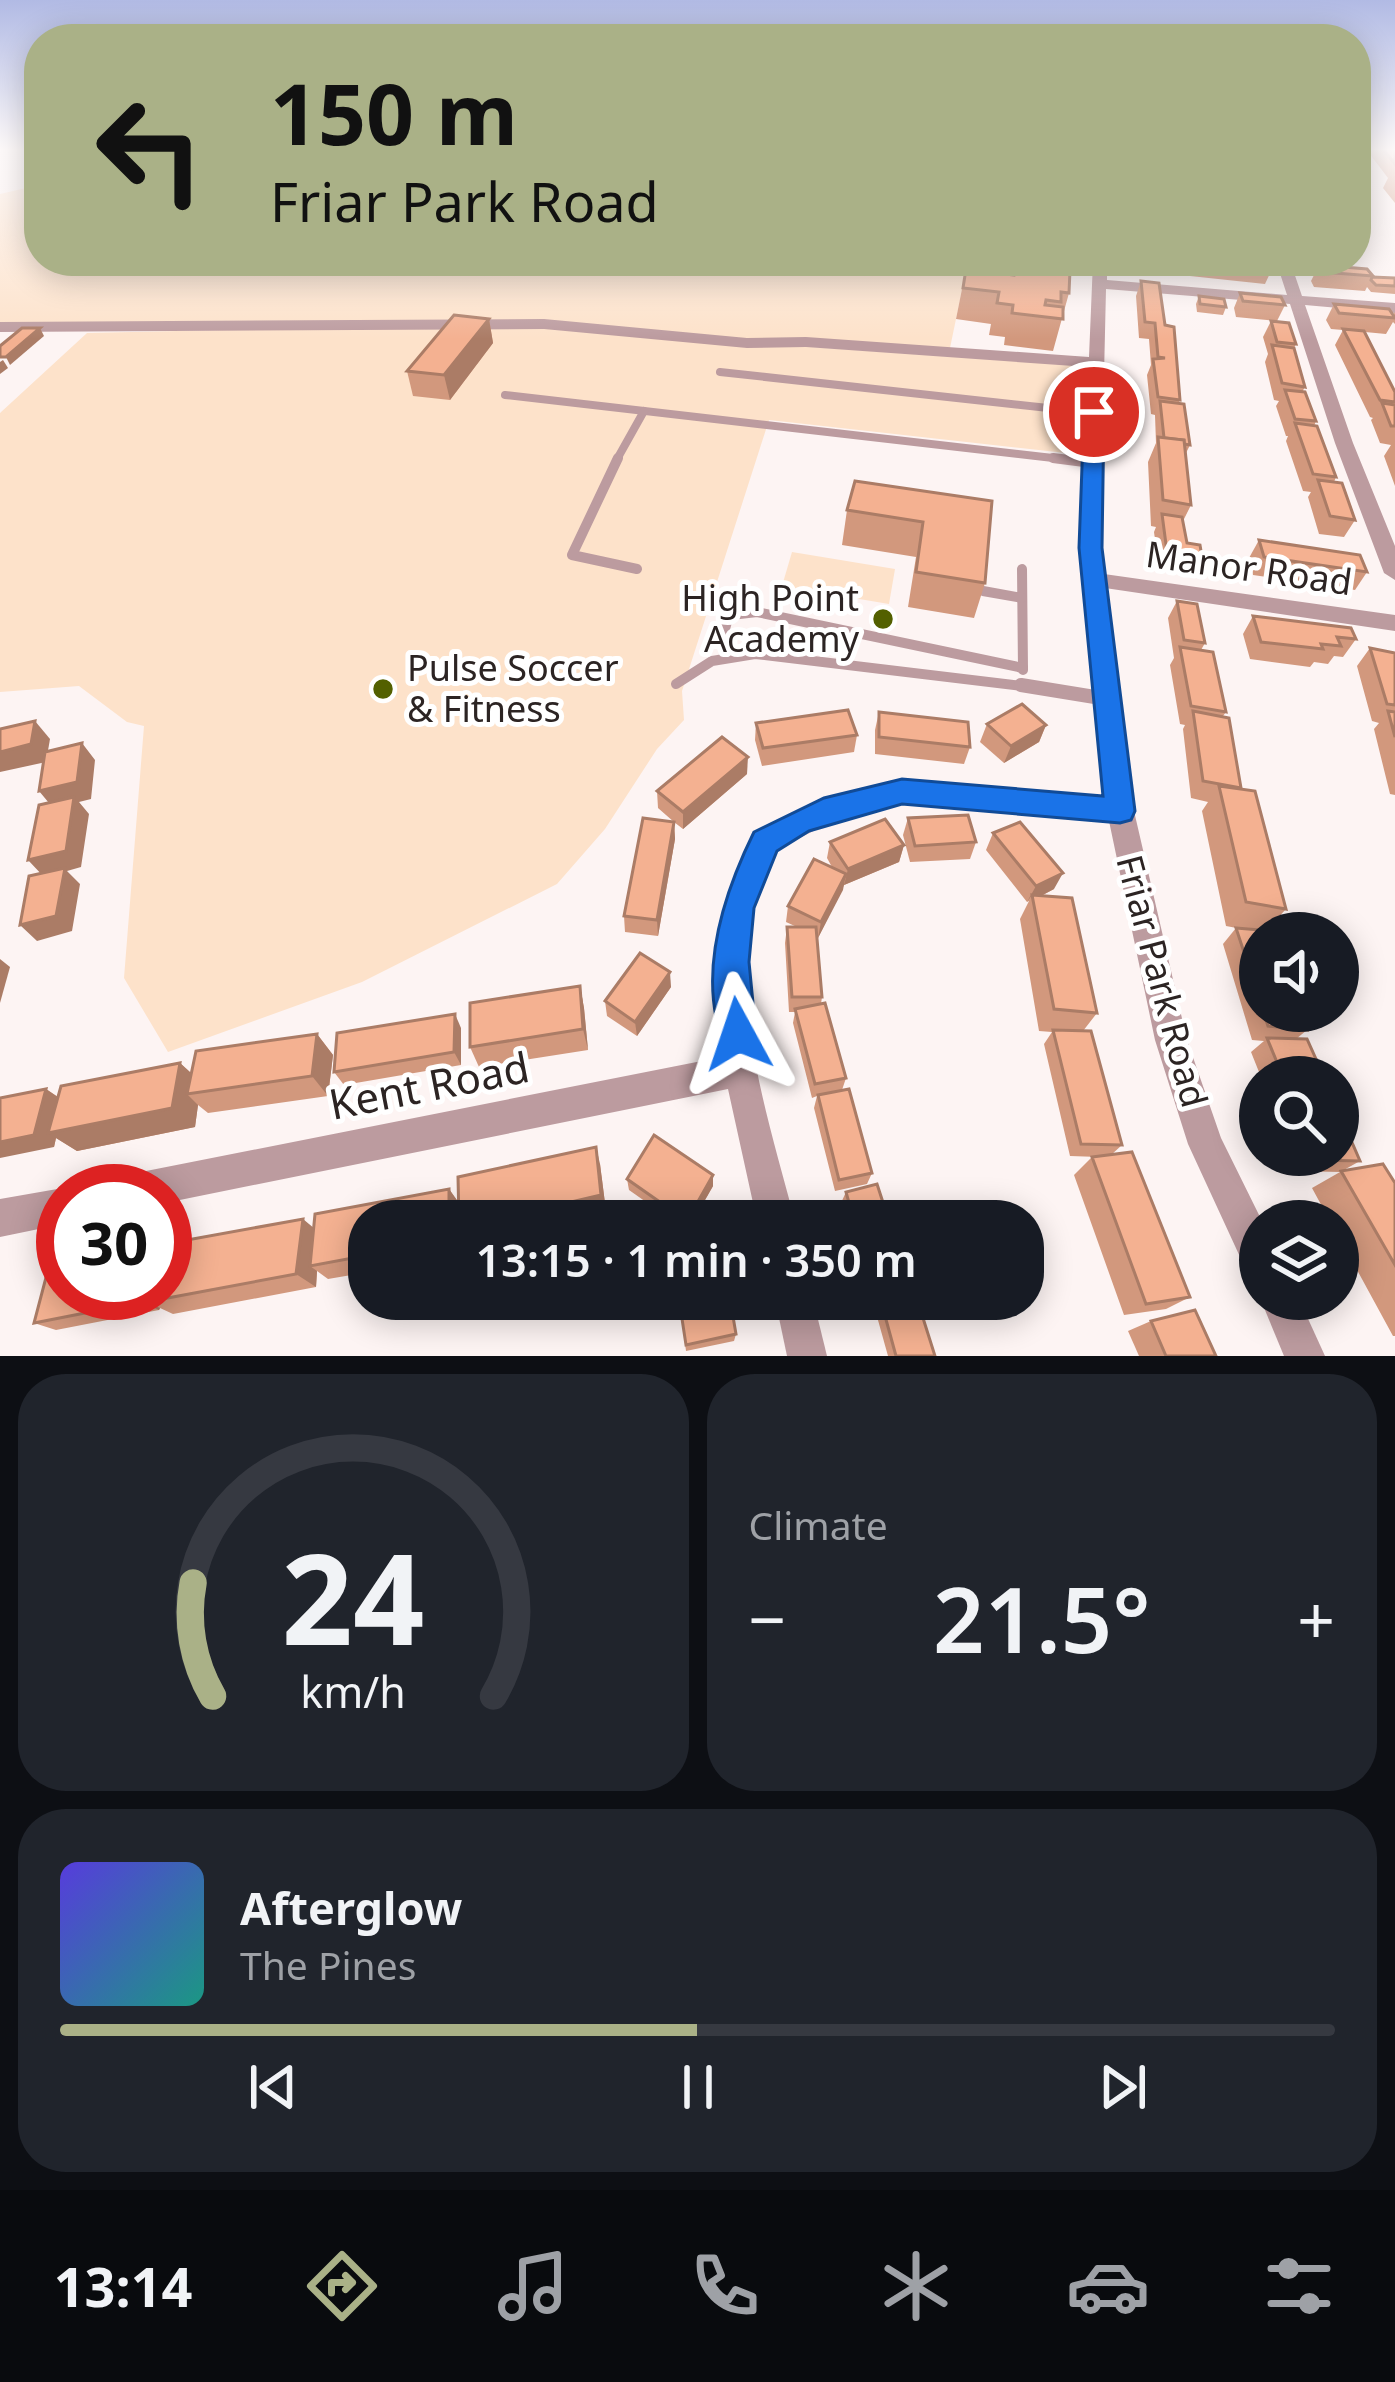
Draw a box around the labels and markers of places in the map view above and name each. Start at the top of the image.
pin [1043,361,1145,463]
place label: High Point Academy [681,573,860,663]
marker: High Point Academy [870,606,896,632]
place label: Pulse Soccer & Fitness [407,643,619,733]
marker: Pulse Soccer & Fitness [370,676,396,702]

